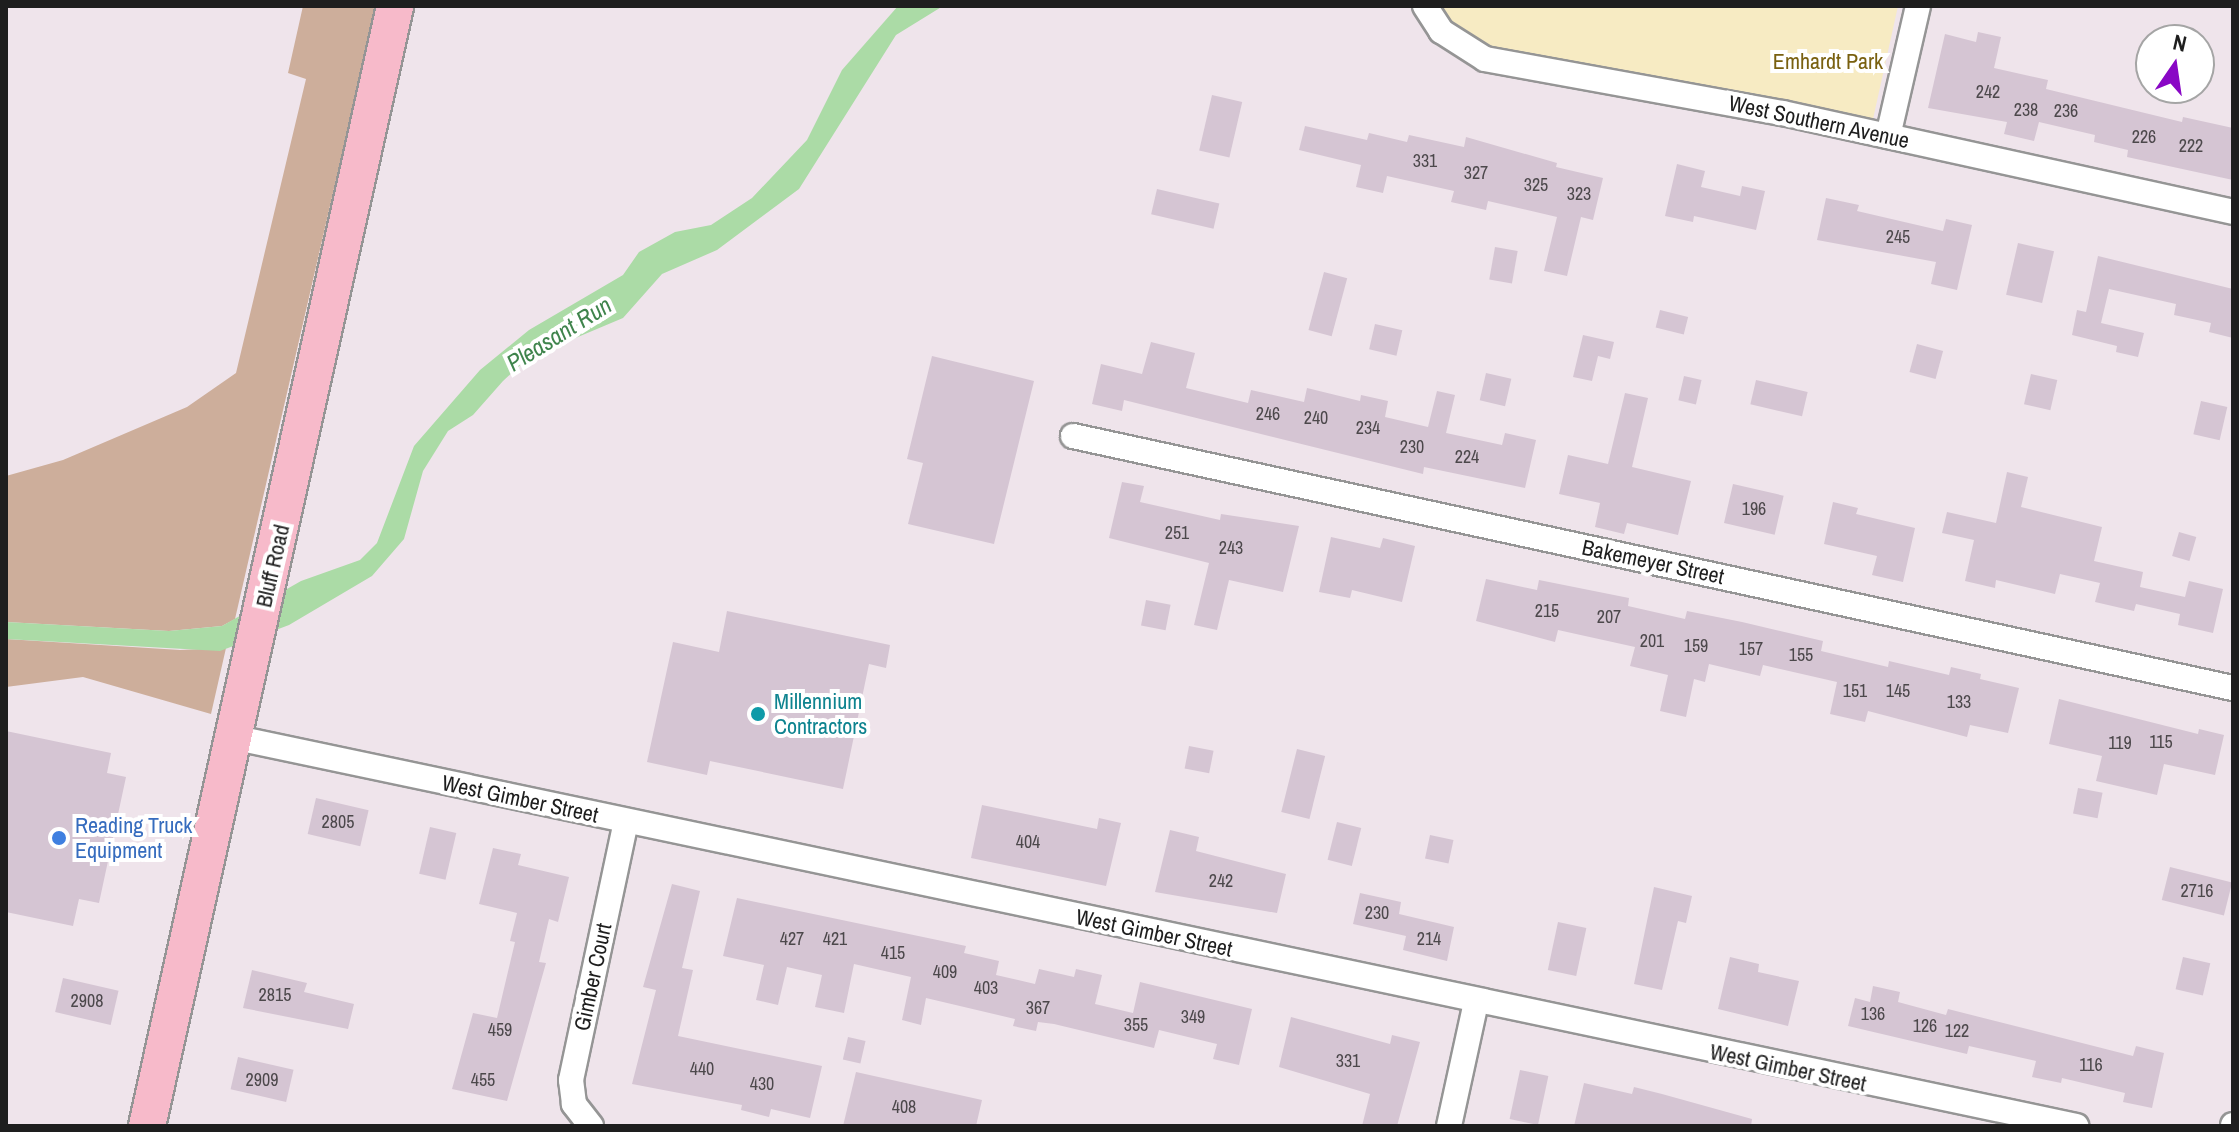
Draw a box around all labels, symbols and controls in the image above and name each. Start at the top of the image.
north arrow [2135,24,2215,104]
text: N [2170,26,2190,59]
park label: Emhardt Park [1773,49,1883,75]
house number: 242 [1976,81,2000,103]
street label: West Southern Avenue [1726,90,1912,154]
house number: 238 [2014,99,2038,121]
house number: 236 [2054,100,2078,122]
house number: 226 [2132,126,2156,148]
house number: 222 [2179,135,2203,157]
house number: 331 [1413,150,1437,172]
house number: 327 [1464,162,1488,184]
house number: 325 [1524,174,1548,196]
house number: 323 [1567,183,1591,205]
house number: 245 [1886,226,1910,248]
water label: Pleasant Run [501,290,617,378]
house number: 246 [1256,403,1280,425]
house number: 240 [1304,407,1328,429]
house number: 234 [1356,417,1380,439]
house number: 230 [1400,436,1424,458]
house number: 224 [1455,446,1479,468]
house number: 196 [1742,498,1766,520]
street label: Bluff Road [251,522,295,610]
house number: 251 [1165,522,1189,544]
street label: Bakemeyer Street [1580,534,1726,590]
house number: 243 [1219,537,1243,559]
house number: 215 [1535,600,1559,622]
house number: 207 [1597,606,1621,628]
house number: 201 [1640,630,1664,652]
house number: 159 [1684,635,1708,657]
house number: 157 [1739,638,1763,660]
house number: 155 [1789,644,1813,666]
house number: 151 [1843,680,1867,702]
house number: 145 [1886,680,1910,702]
place label: Millennium Contractors [774,688,867,740]
house number: 133 [1947,691,1971,713]
marker: Millennium Contractors [749,705,767,723]
house number: 115 [2149,731,2173,753]
house number: 119 [2108,732,2132,754]
street label: West Gimber Street [439,770,601,828]
house number: 2805 [322,811,354,833]
place label: Reading Truck Equipment [75,812,193,864]
marker: Reading Truck Equipment [50,829,68,847]
house number: 404 [1016,831,1040,853]
house number: 242 [1209,870,1233,892]
house number: 2716 [2181,880,2213,902]
house number: 230 [1365,902,1389,924]
street label: West Gimber Street [1073,904,1235,962]
street label: Gimber Court [569,921,617,1033]
house number: 427 [780,928,804,950]
house number: 421 [823,928,847,950]
house number: 214 [1417,928,1441,950]
house number: 415 [881,942,905,964]
house number: 409 [933,961,957,983]
house number: 403 [974,977,998,999]
house number: 2815 [259,984,291,1006]
house number: 2908 [71,990,103,1012]
house number: 367 [1026,997,1050,1019]
house number: 136 [1861,1003,1885,1025]
house number: 349 [1181,1006,1205,1028]
house number: 355 [1124,1014,1148,1036]
house number: 126 [1913,1015,1937,1037]
house number: 459 [488,1019,512,1041]
house number: 122 [1945,1020,1969,1042]
street label: West Gimber Street [1707,1039,1869,1097]
house number: 331 [1336,1050,1360,1072]
house number: 116 [2079,1054,2103,1076]
house number: 440 [690,1058,714,1080]
house number: 2909 [246,1069,278,1091]
house number: 455 [471,1069,495,1091]
house number: 430 [750,1073,774,1095]
house number: 408 [892,1096,916,1118]

